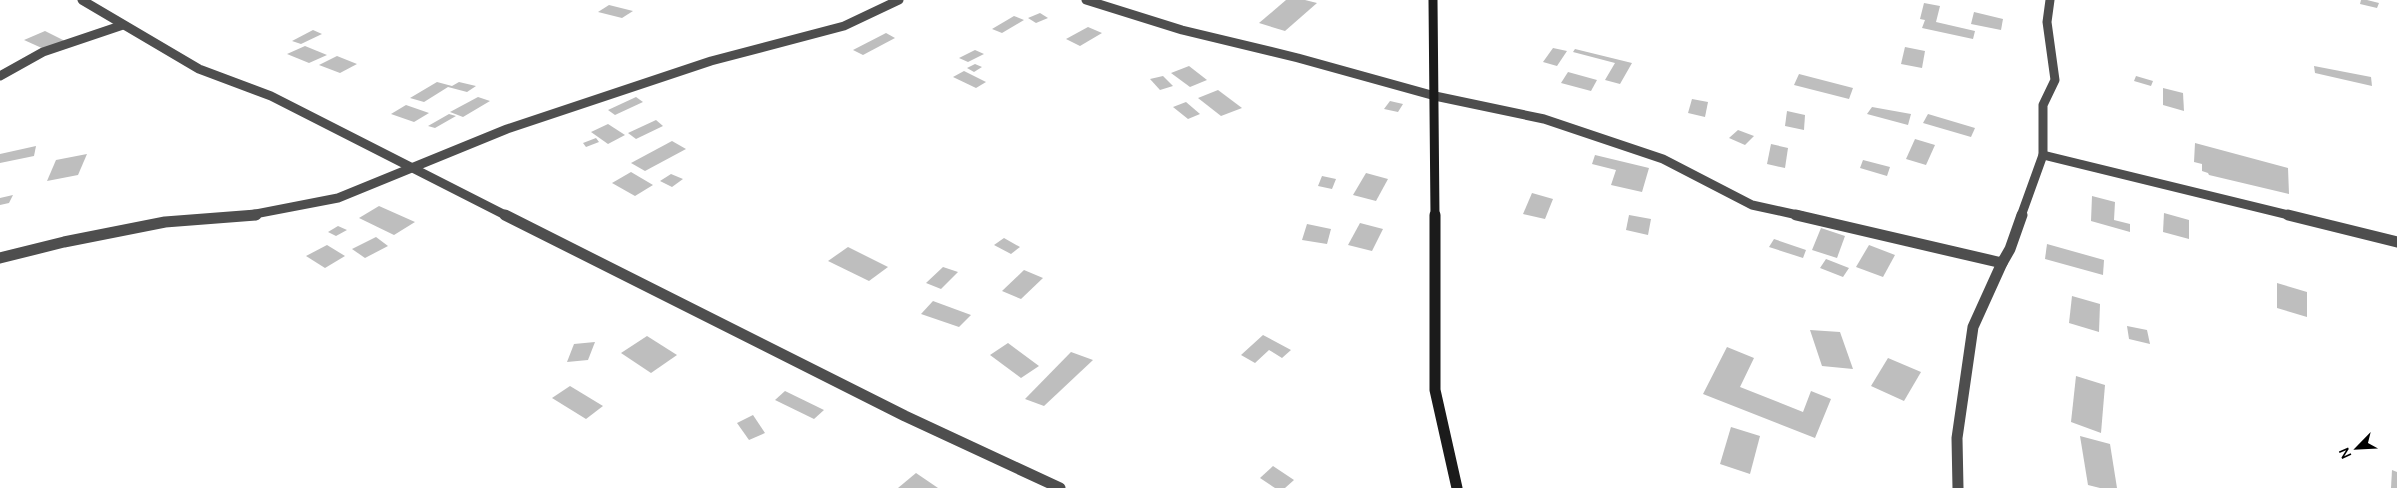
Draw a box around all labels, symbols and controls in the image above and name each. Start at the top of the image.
north arrow [2332,423,2382,473]
text: N [2334,445,2355,462]

